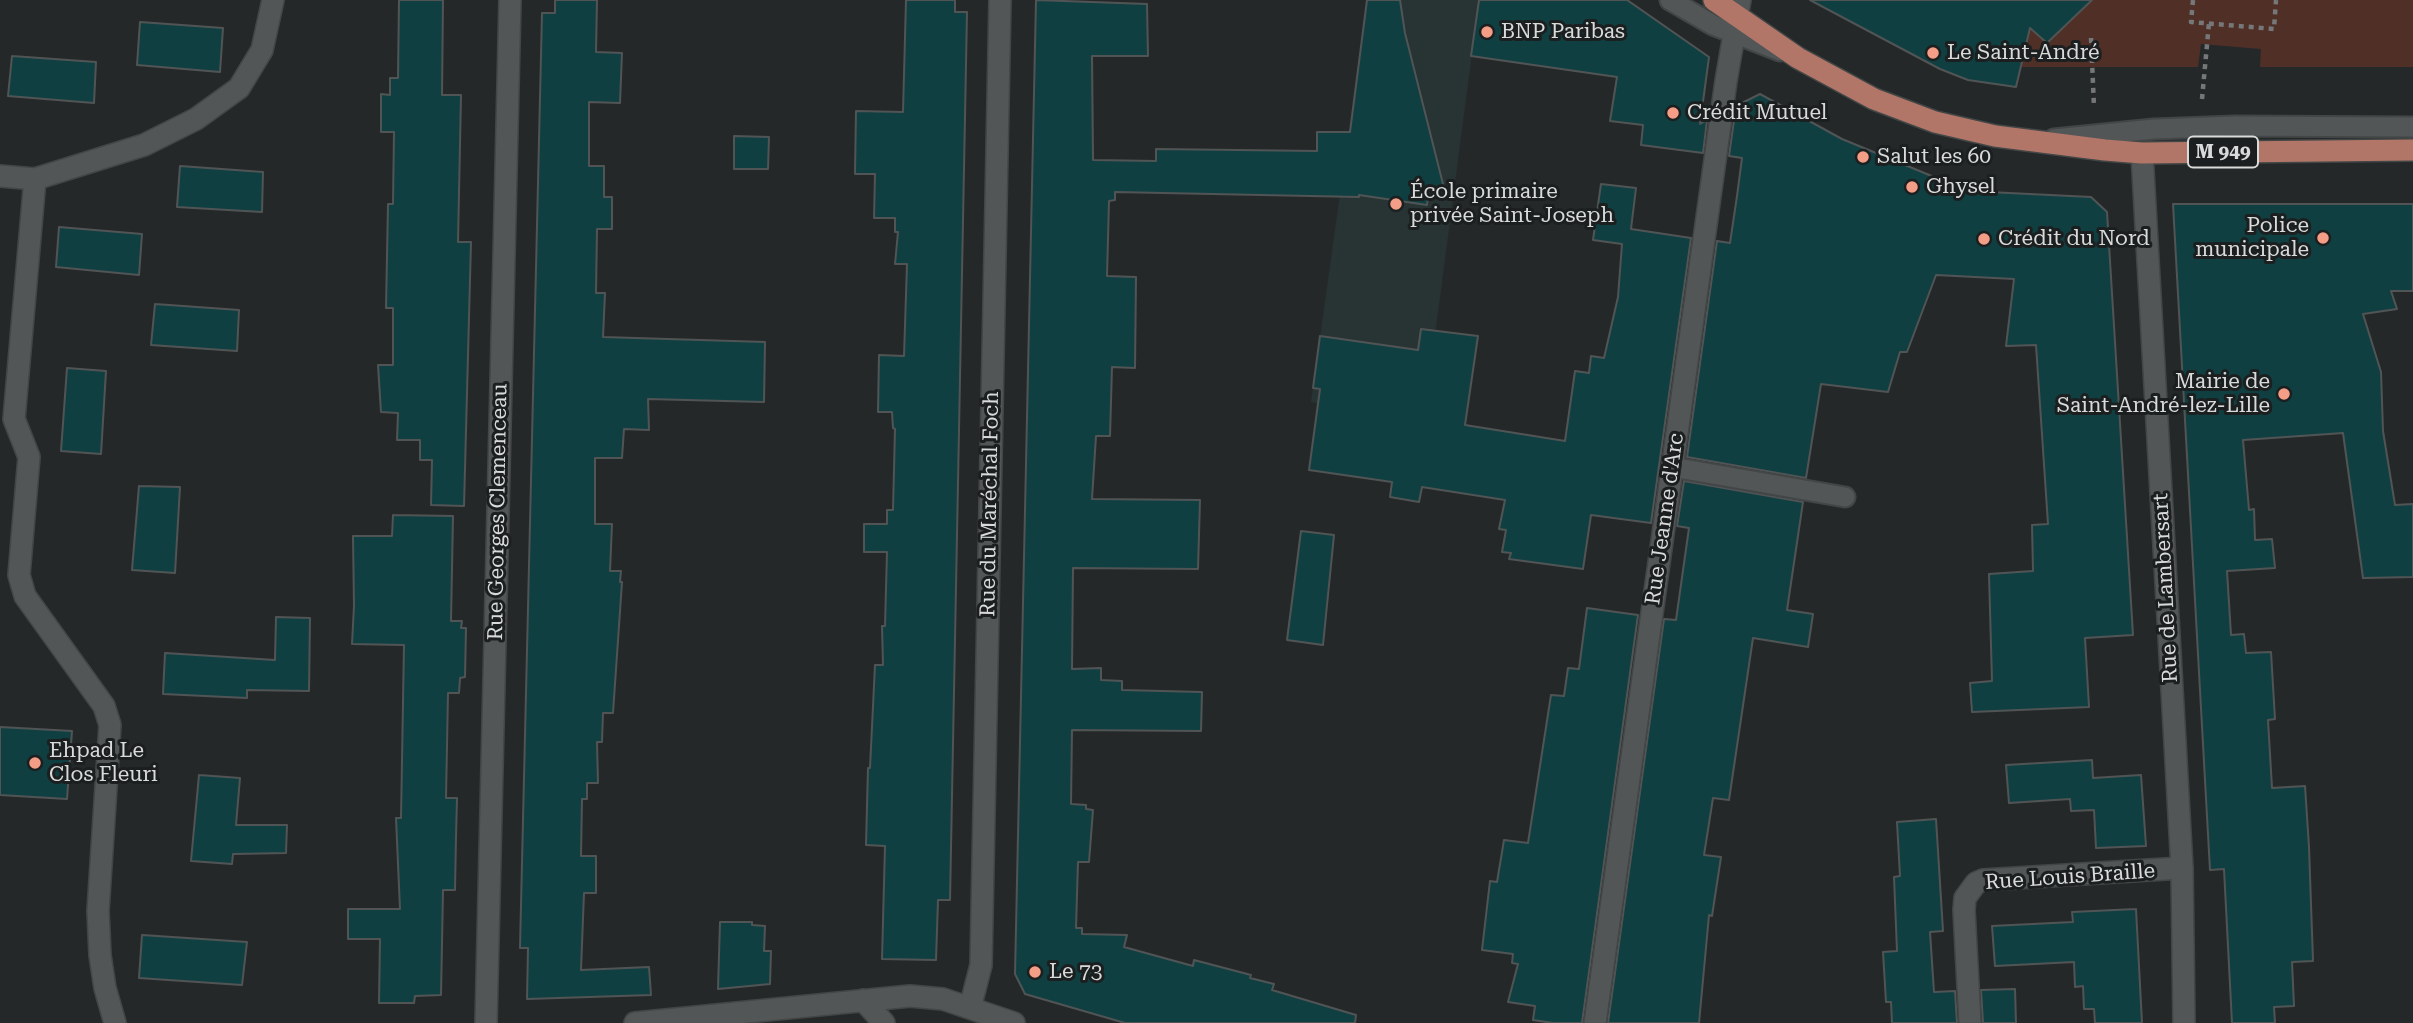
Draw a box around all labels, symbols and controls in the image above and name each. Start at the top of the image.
place label: BNP Paribas [1501,19,1625,45]
marker: BNP Paribas [1479,24,1495,40]
place label: Le Saint-André [1947,40,2100,66]
marker: Le Saint-André [1925,45,1941,61]
place label: Crédit Mutuel [1687,100,1827,126]
marker: Crédit Mutuel [1665,105,1681,121]
road number: M 949 [2188,136,2258,168]
place label: Salut les 60 [1877,144,1991,170]
marker: Salut les 60 [1855,149,1871,165]
place label: Ghysel [1926,174,1995,200]
place label: École primaire privée Saint-Joseph [1410,179,1614,229]
marker: Ghysel [1904,179,1920,195]
marker: École primaire privée Saint-Joseph [1388,196,1404,212]
place label: Police municipale [2195,213,2309,263]
place label: Crédit du Nord [1998,226,2150,252]
marker: Police municipale [2315,230,2331,246]
marker: Crédit du Nord [1976,231,1992,247]
place label: Mairie de Saint-André-lez-Lille [2057,369,2270,419]
street label: Rue Georges Clemenceau [483,383,513,641]
marker: Mairie de Saint-André-lez-Lille [2276,386,2292,402]
street label: Rue du Maréchal Foch [975,391,1005,617]
street label: Rue Jeanne d'Arc [1640,431,1690,607]
street label: Rue de Lambersart [2148,493,2184,683]
place label: Ehpad Le Clos Fleuri [49,738,158,788]
marker: Ehpad Le Clos Fleuri [27,755,43,771]
street label: Rue Louis Braille [1984,858,2156,896]
place label: Le 73 [1049,959,1102,985]
marker: Le 73 [1027,964,1043,980]

